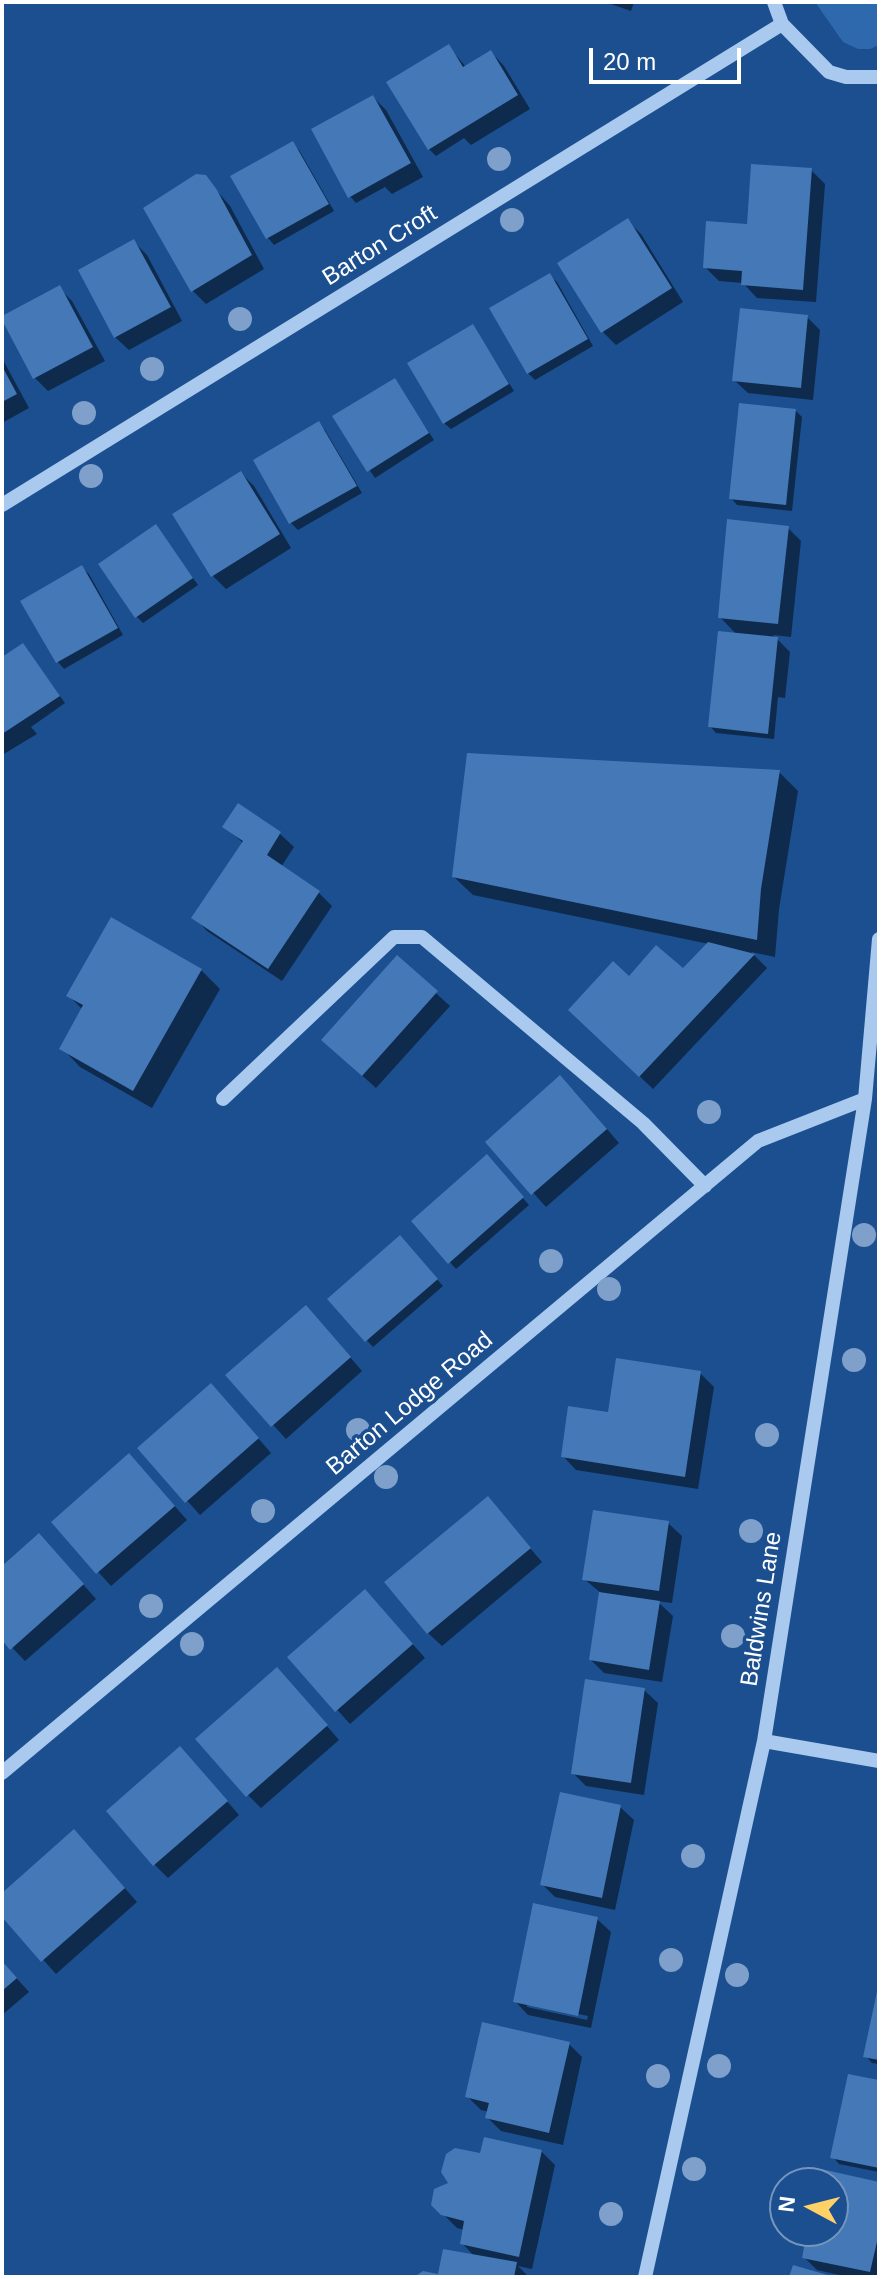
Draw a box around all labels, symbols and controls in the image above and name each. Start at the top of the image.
scale bar [593,32,745,82]
text: 20 m [603,48,656,75]
street label: Barton Croft [318,200,442,292]
street label: Barton Lodge Road [321,1326,499,1482]
street label: Baldwins Lane [736,1530,788,1688]
north arrow [769,2167,849,2247]
text: N [773,2195,800,2214]

